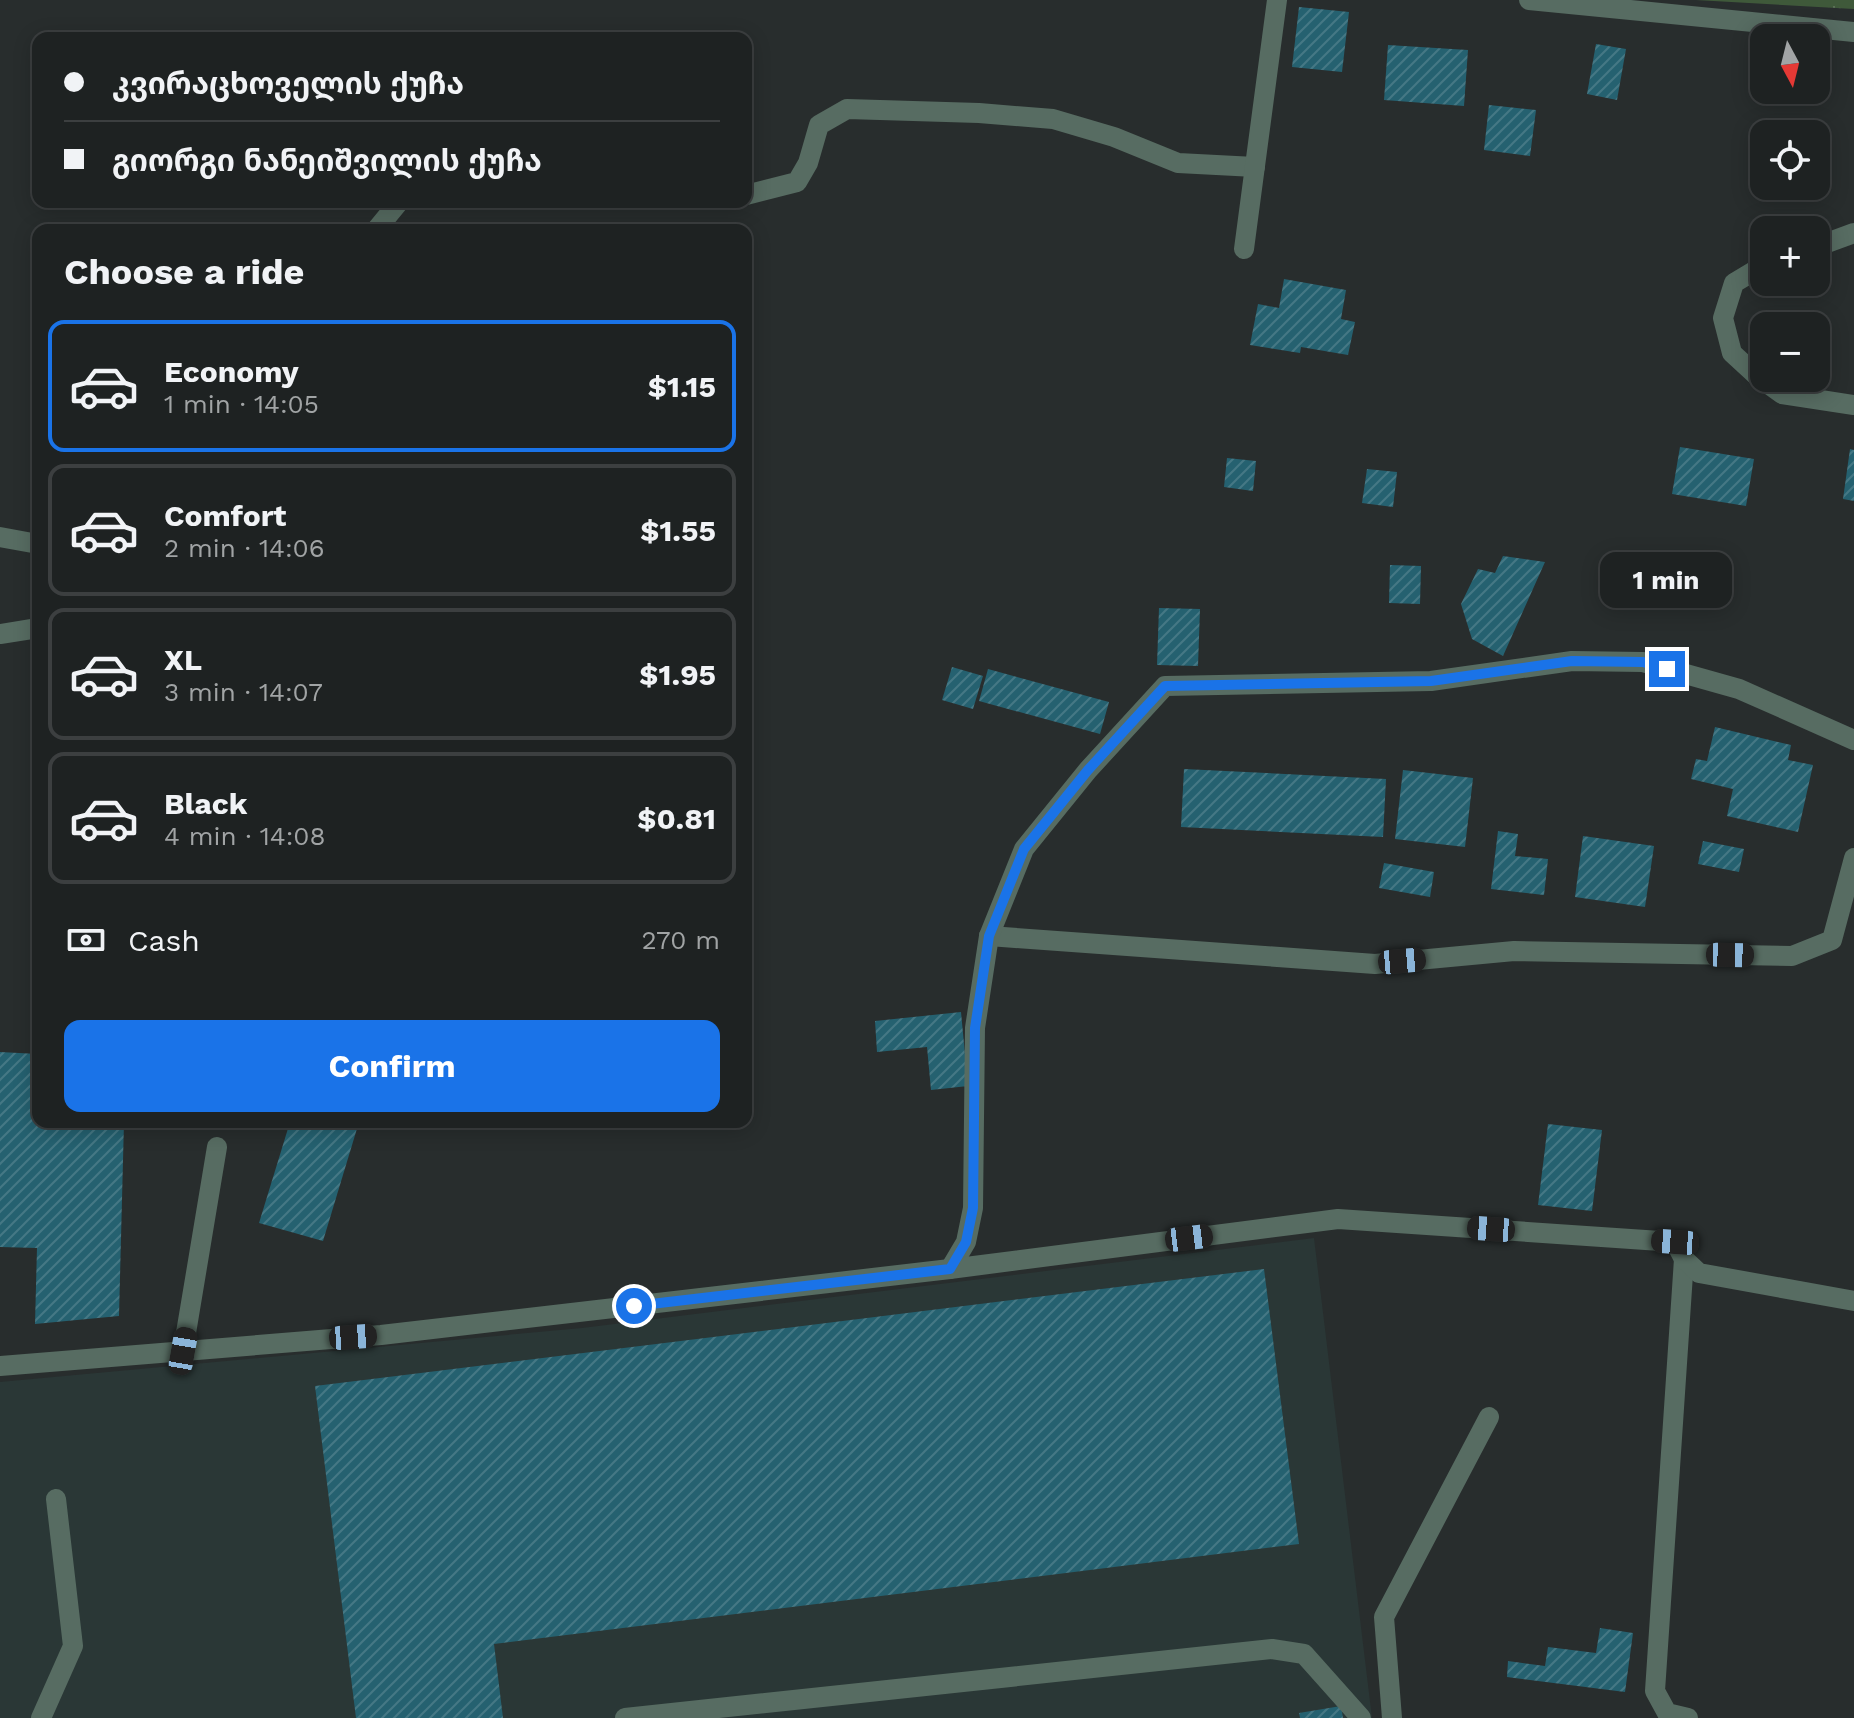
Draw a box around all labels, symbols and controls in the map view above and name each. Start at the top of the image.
north arrow [1750,24,1830,104]
map controls [1750,24,1830,392]
text: კვირაცხოველის ქუჩა [112,66,464,101]
button: locate [1750,120,1830,200]
text: გიორგი ნანეიშვილის ქუჩა [112,143,542,178]
button: + [1750,216,1830,296]
text: Choose a ride [64,251,304,293]
button: − [1750,312,1830,392]
icon: car [68,350,140,422]
text: Economy [164,354,299,389]
text: $1.15 [648,369,716,404]
text: 1 min · 14:05 [164,389,319,419]
icon: car [68,494,140,566]
text: Comfort [164,498,286,533]
text: $1.55 [640,513,716,548]
text: 2 min · 14:06 [164,533,325,563]
callout: 1 min [1601,553,1733,609]
text: 1 min [1633,565,1699,595]
icon: car [68,638,140,710]
text: XL [164,642,202,677]
route end [1649,651,1685,687]
text: $1.95 [639,657,716,692]
text: 3 min · 14:07 [164,677,323,707]
icon: car [68,782,140,854]
text: Black [164,786,248,821]
text: $0.81 [637,801,716,836]
text: 4 min · 14:08 [164,821,326,851]
icon: cash [64,918,108,962]
text: Cash [128,923,200,958]
text: 270 m [641,925,720,955]
car [1706,943,1754,967]
car [1377,947,1427,975]
button: Confirm [64,1020,720,1112]
car [1466,1215,1516,1243]
car [1164,1223,1214,1253]
car [1650,1228,1700,1256]
route start [616,1288,652,1324]
car [328,1323,378,1351]
car [167,1325,199,1377]

